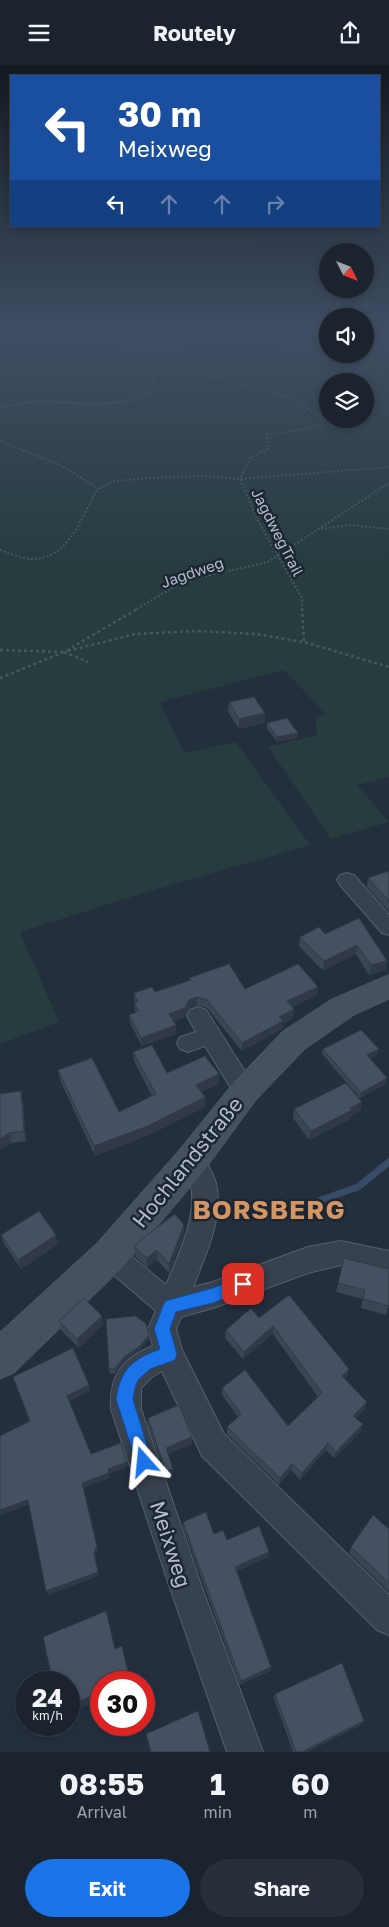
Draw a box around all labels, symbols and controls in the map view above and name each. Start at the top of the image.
icon: menu [25,19,53,47]
text: Routely [153,19,236,46]
icon: share [336,19,364,47]
text: 30 m [118,93,201,135]
icon: left [35,95,100,160]
text: Meixweg [118,135,212,162]
icon: left [102,190,130,218]
icon: ahead [155,190,183,218]
icon: ahead [208,190,236,218]
icon: right [261,190,289,218]
north arrow [319,243,374,297]
map controls [319,243,374,428]
button: sound [319,308,374,363]
button: layers [319,373,374,428]
street label: JagdwegTrail [248,485,308,579]
street label: Jagdweg [158,553,226,591]
street label: Hochlandstraße [126,1091,248,1233]
district label: BORSBERG [192,1194,346,1225]
pin [222,1263,264,1305]
icon: arrive [229,1270,257,1298]
position arrow [117,1435,169,1487]
street label: Meixweg [145,1497,197,1591]
speed limit sign: 30 [90,1671,155,1736]
text: 24 [32,1682,63,1713]
text: km/h [32,1708,63,1723]
text: 08:55 [59,1766,144,1802]
text: 1 [210,1766,225,1802]
text: 60 [291,1766,330,1802]
text: Arrival [77,1802,127,1822]
text: min [204,1802,232,1822]
text: m [303,1802,317,1822]
button: Exit [25,1859,190,1917]
button: Share [200,1859,364,1917]

